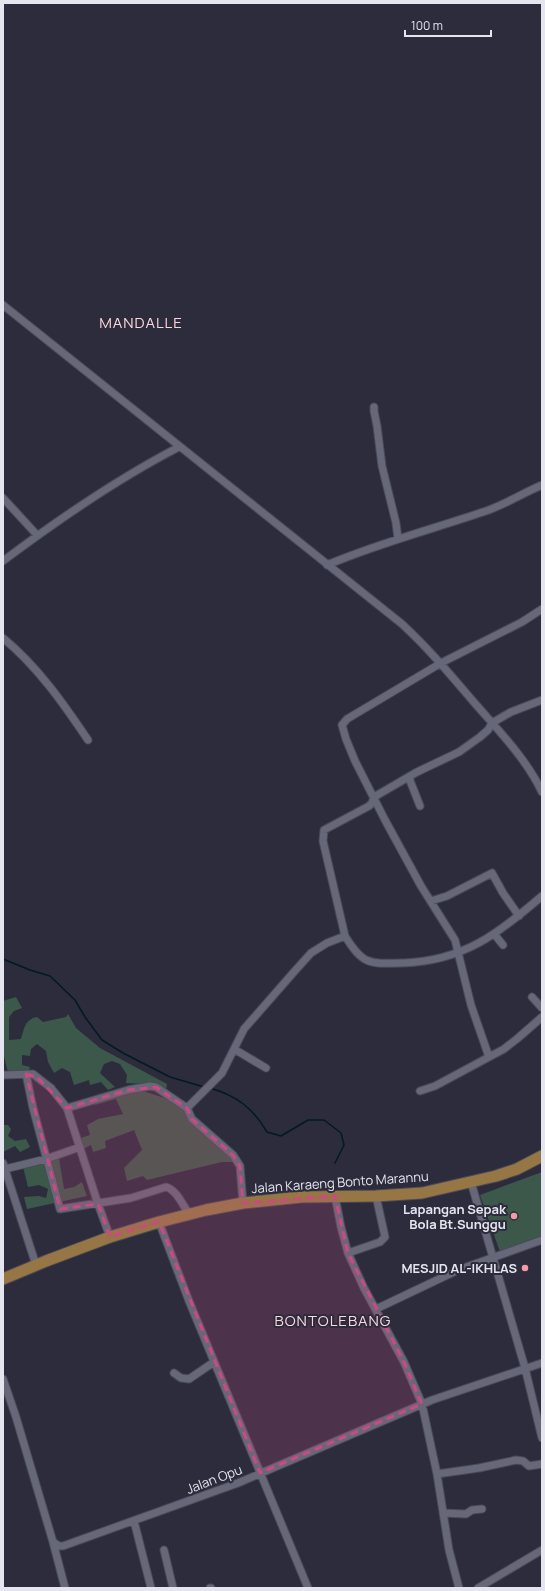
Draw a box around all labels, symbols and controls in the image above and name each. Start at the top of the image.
scale bar [405,12,491,38]
text: 100 m [411,17,443,34]
district label: MANDALLE [99,312,183,333]
street label: Jalan Karaeng Bonto Marannu [251,1167,429,1197]
place label: Lapangan Sepak Bola Bt.Sunggu [403,1200,507,1233]
marker: Lapangan Sepak Bola Bt.Sunggu [509,1211,519,1221]
place label: MESJID AL-IKHLAS [401,1259,517,1277]
marker: MESJID AL-IKHLAS [520,1263,530,1273]
district label: BONTOLEBANG [275,1310,391,1331]
street label: Jalan Opu [183,1460,245,1498]

